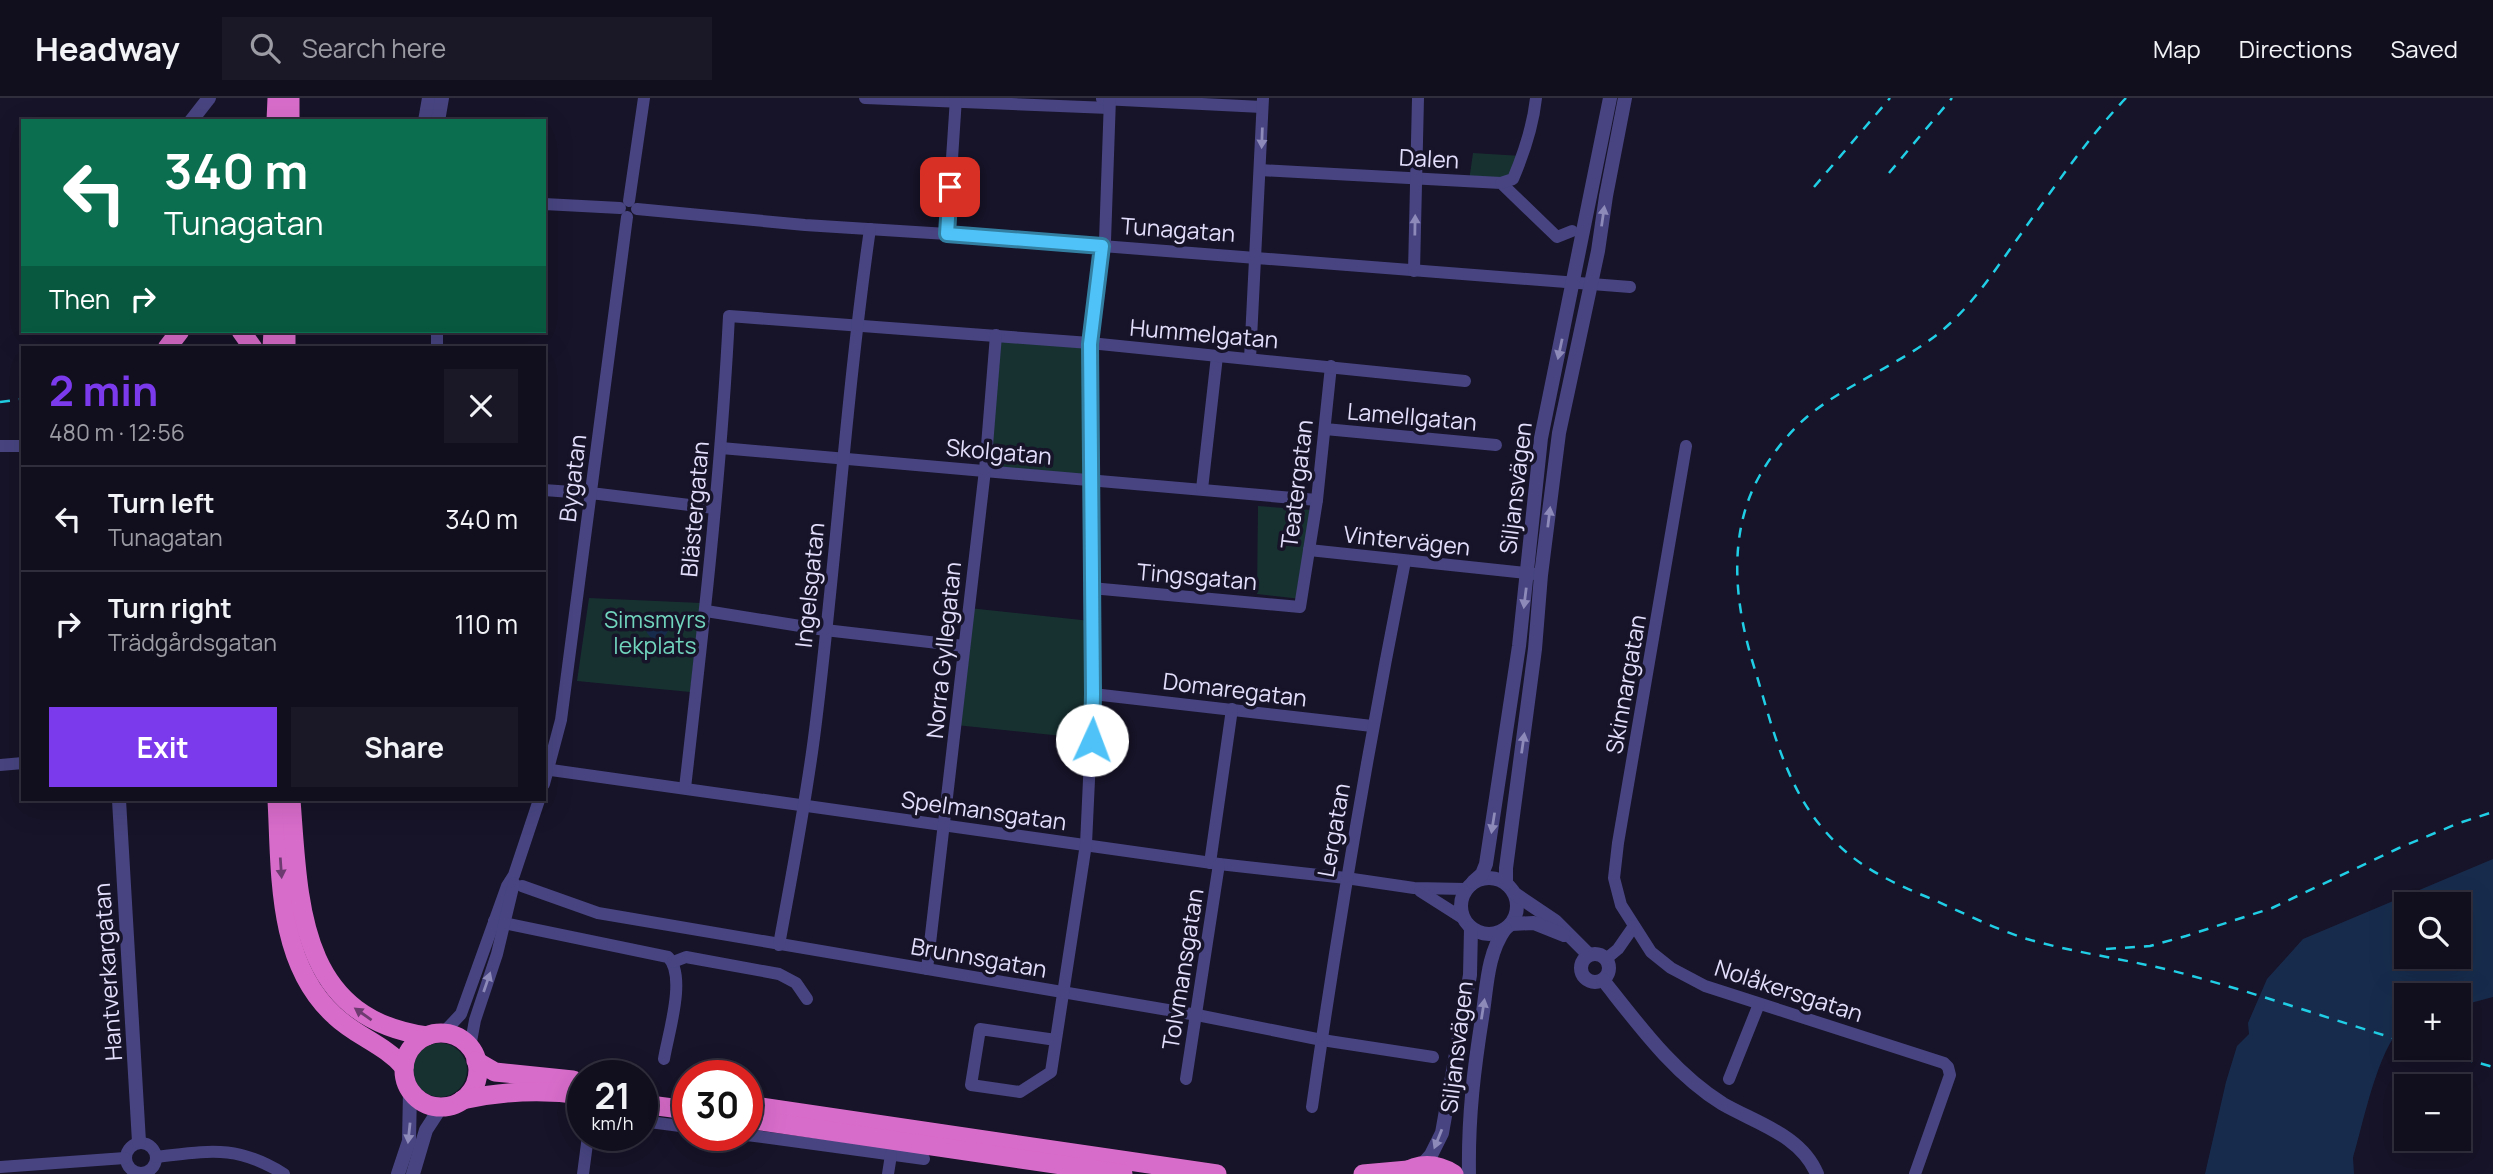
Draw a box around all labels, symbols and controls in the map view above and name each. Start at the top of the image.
search box [222,17,712,80]
text: Headway [35,26,180,71]
icon: search [246,29,284,67]
text: Search here [302,30,446,66]
text: Map [2153,32,2201,65]
text: Directions [2239,32,2352,65]
text: Saved [2390,32,2458,65]
one-way arrow [1256,128,1267,150]
text: 340 m [164,137,308,204]
street label: Dalen [1398,140,1460,176]
icon: left [49,147,140,238]
pin [920,157,980,217]
icon: arrive [931,168,969,206]
text: Tunagatan [164,201,324,245]
one-way arrow [1597,205,1608,227]
street label: Tunagatan [1120,209,1236,249]
one-way arrow [1410,214,1421,236]
icon: right [124,280,162,318]
text: Then [49,281,110,317]
street label: Hummelgatan [1128,311,1280,355]
one-way arrow [1554,338,1565,360]
text: 2 min [49,361,158,419]
button: close [444,369,518,443]
street label: Lamellgatan [1346,394,1478,438]
text: 480 m · 12:56 [49,416,185,448]
street label: Teatergatan [1272,418,1320,550]
street label: Siljansvägen [1491,420,1539,556]
street label: Skolgatan [945,430,1053,472]
street label: Bygatan [551,432,593,524]
street label: Blästergatan [672,440,716,578]
text: Turn left [108,485,215,521]
icon: left [49,500,87,538]
text: 340 m [445,501,518,537]
one-way arrow [1543,506,1554,528]
street label: Vintervägen [1342,517,1472,563]
text: Tunagatan [108,521,223,553]
street label: Ingelsgatan [787,521,831,649]
street label: Tingsgatan [1136,555,1258,597]
street label: Norra Gyllegatan [918,560,968,740]
one-way arrow [1519,587,1530,609]
text: Turn right [108,590,232,626]
park label: Simsmyrs lekplats [604,603,706,661]
icon: right [49,605,87,643]
text: 110 m [455,606,518,642]
street label: Skinnargatan [1597,612,1653,756]
text: Trädgårdsgatan [108,626,277,658]
street label: Domaregatan [1161,664,1309,714]
position arrow [1055,703,1129,777]
button: Exit [49,707,277,787]
button: Share [291,707,518,787]
one-way arrow [1517,732,1528,754]
street label: Lergatan [1309,780,1357,880]
street label: Spelmansgatan [899,783,1069,837]
one-way arrow [1487,812,1498,834]
one-way arrow [275,857,286,879]
street label: Hantverkargatan [85,882,129,1062]
street label: Tolvmansgatan [1153,886,1211,1052]
map controls [2394,892,2471,1151]
button: search [2394,892,2471,969]
street label: Brunnsgatan [909,929,1049,985]
street label: Nolåkersgatan [1711,951,1867,1029]
one-way arrow [483,971,493,992]
street label: Siljansvägen [1432,979,1480,1115]
button: + [2394,983,2471,1060]
one-way arrow [1478,998,1489,1020]
one-way arrow [354,1007,372,1021]
speed limit sign: 30 [672,1060,763,1151]
text: 21 [594,1072,631,1120]
button: − [2394,1074,2471,1151]
text: km/h [592,1111,633,1135]
one-way arrow [403,1122,414,1144]
one-way arrow [1433,1129,1444,1150]

